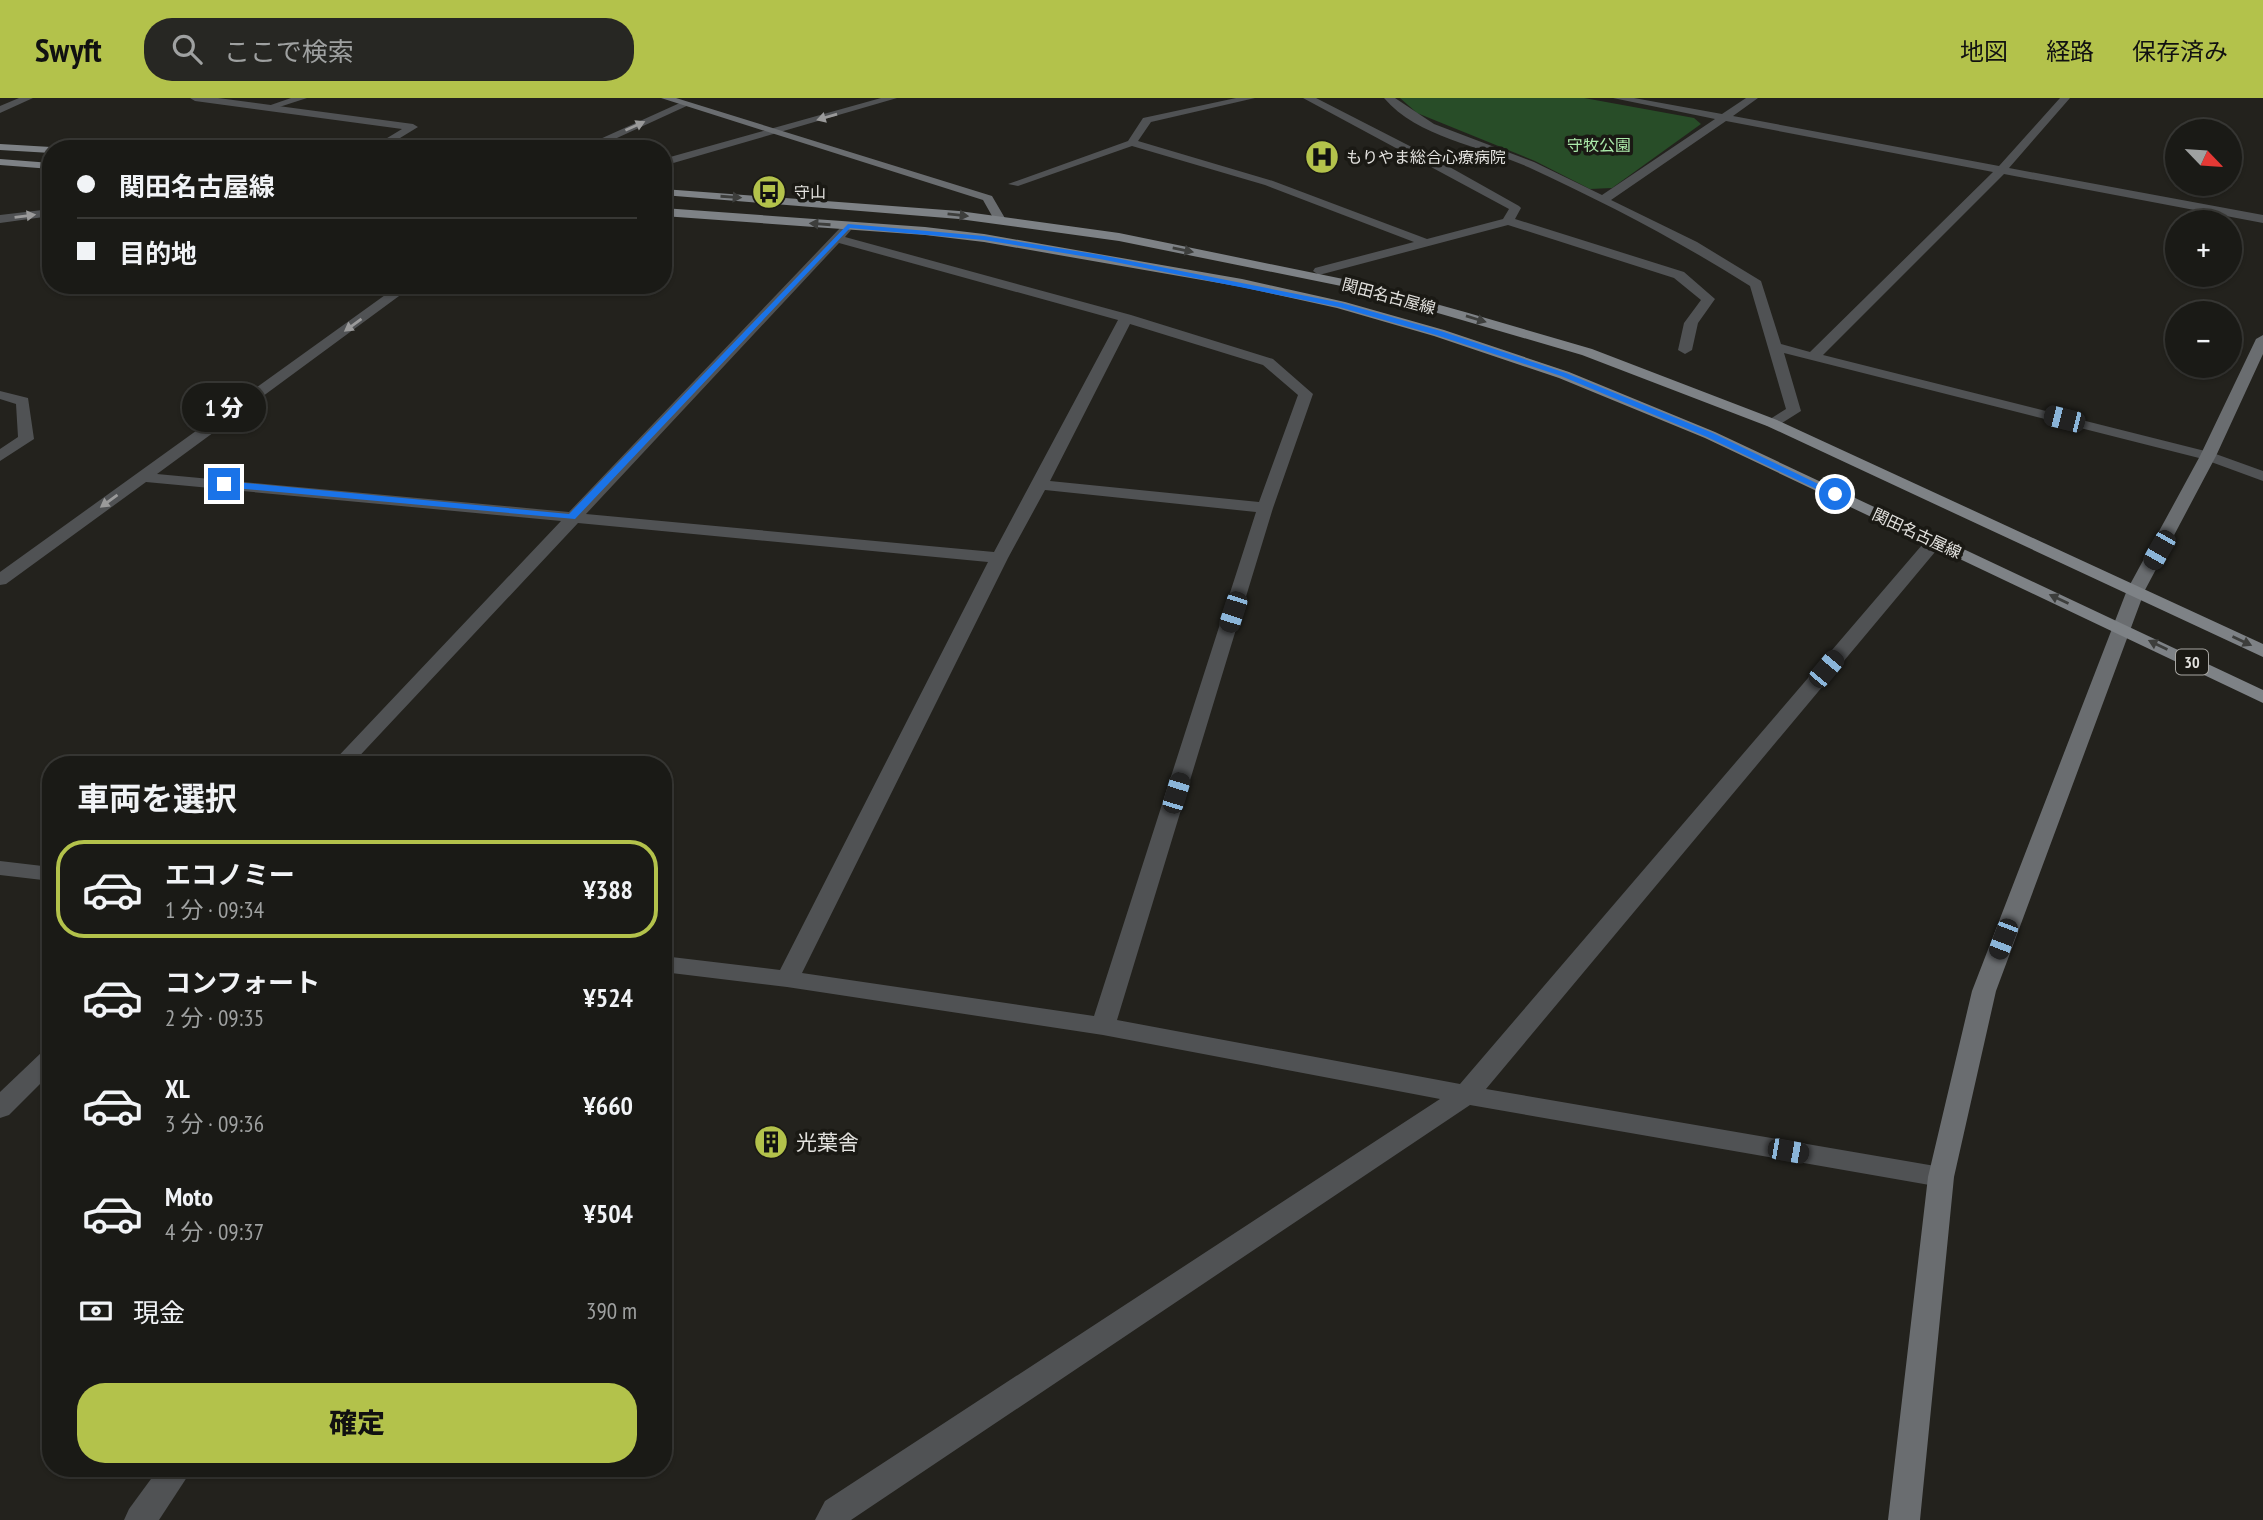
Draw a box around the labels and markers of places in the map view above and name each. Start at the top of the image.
hospital icon: もりやま総合心療病院 [1303,138,1341,176]
place label: もりやま総合心療病院 [1346,147,1506,167]
bus stop icon: 守山 [750,173,788,211]
place label: 守山 [794,182,826,202]
building icon: 光葉舎 [752,1123,790,1161]
place label: 光葉舎 [796,1129,859,1156]

